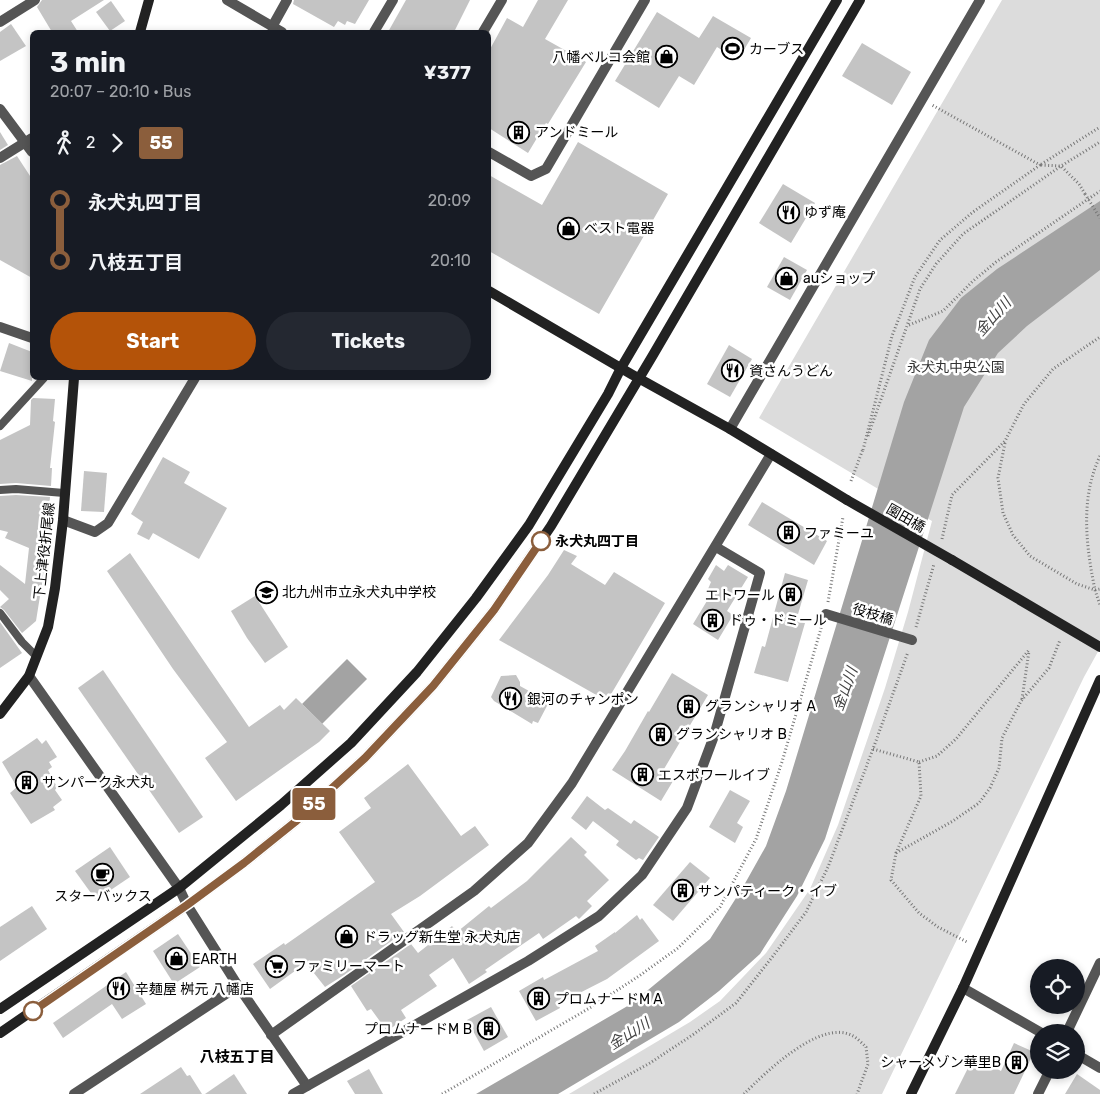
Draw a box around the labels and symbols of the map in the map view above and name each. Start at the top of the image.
sports icon: カーブス [721,37,745,61]
place label: カーブス [749,41,804,58]
shop icon: 八幡ベルコ会館 [654,45,678,69]
place label: 八幡ベルコ会館 [552,49,650,66]
building icon: アンドミール [507,120,531,144]
place label: アンドミール [535,124,618,141]
restaurant icon: ゆず庵 [776,200,800,224]
place label: ゆず庵 [804,204,846,221]
shop icon: ベスト電器 [556,216,580,240]
place label: ベスト電器 [584,220,654,237]
shop icon: auショップ [775,266,799,290]
place label: auショップ [803,270,875,287]
water label: 金山川 [971,293,1016,340]
restaurant icon: 資さんうどん [721,359,745,383]
park label: 永犬丸中央公園 [907,359,1005,376]
place label: 資さんうどん [749,363,833,380]
street label: 下上津役折尾線 [31,501,58,601]
street label: 園田橋 [883,501,928,536]
building icon: ファミーユ [776,521,800,545]
place label: ファミーユ [804,525,874,542]
marker: 永犬丸四丁目 [531,531,551,551]
place label: 永犬丸四丁目 [555,533,639,550]
school or university icon: 北九州市立永犬丸中学校 [254,580,278,604]
building icon: エトワール [779,583,803,607]
place label: 北九州市立永犬丸中学校 [282,584,436,601]
place label: エトワール [705,587,775,604]
street label: 役枝橋 [850,600,895,629]
building icon: ドゥ・ドミール [701,608,725,632]
place label: ドゥ・ドミール [729,612,827,629]
water label: 金山川 [829,663,862,713]
restaurant icon: 銀河のチャンポン [499,687,523,711]
place label: 銀河のチャンポン [527,691,639,708]
building icon: グランシャリオ A [677,694,701,718]
place label: グランシャリオ A [705,698,816,715]
building icon: グランシャリオ B [648,722,672,746]
place label: グランシャリオ B [676,726,787,743]
building icon: エスポワールイブ [630,763,654,787]
place label: エスポワールイブ [658,767,770,784]
building icon: サンパーク永犬丸 [14,770,38,794]
place label: サンパーク永犬丸 [42,774,154,791]
line badge: 55 [292,788,336,820]
cafe icon: スターバックス [91,862,115,886]
building icon: サンパティーク・イブ [670,879,694,903]
place label: サンパティーク・イブ [698,883,837,900]
place label: スターバックス [54,888,152,905]
shop icon: ドラッグ新生堂 永犬丸店 [335,925,359,949]
place label: ドラッグ新生堂 永犬丸店 [363,929,520,946]
shop icon: EARTH [164,947,188,971]
place label: EARTH [192,951,237,968]
supermarket icon: ファミリーマート [265,954,289,978]
place label: ファミリーマート [293,958,405,975]
restaurant icon: 辛麺屋 桝元 八幡店 [107,977,131,1001]
place label: 辛麺屋 桝元 八幡店 [135,981,254,998]
building icon: プロムナードM A [527,987,551,1011]
place label: プロムナードM A [555,991,663,1008]
unlabelled marker [23,1001,43,1021]
water label: 金山川 [605,1013,655,1054]
building icon: プロムナードM B [476,1017,500,1041]
place label: プロムナードM B [364,1021,472,1038]
district label: 八枝五丁目 [199,1048,275,1066]
building icon: シャーメゾン華里B [1005,1050,1029,1074]
place label: シャーメゾン華里B [880,1054,1001,1071]

